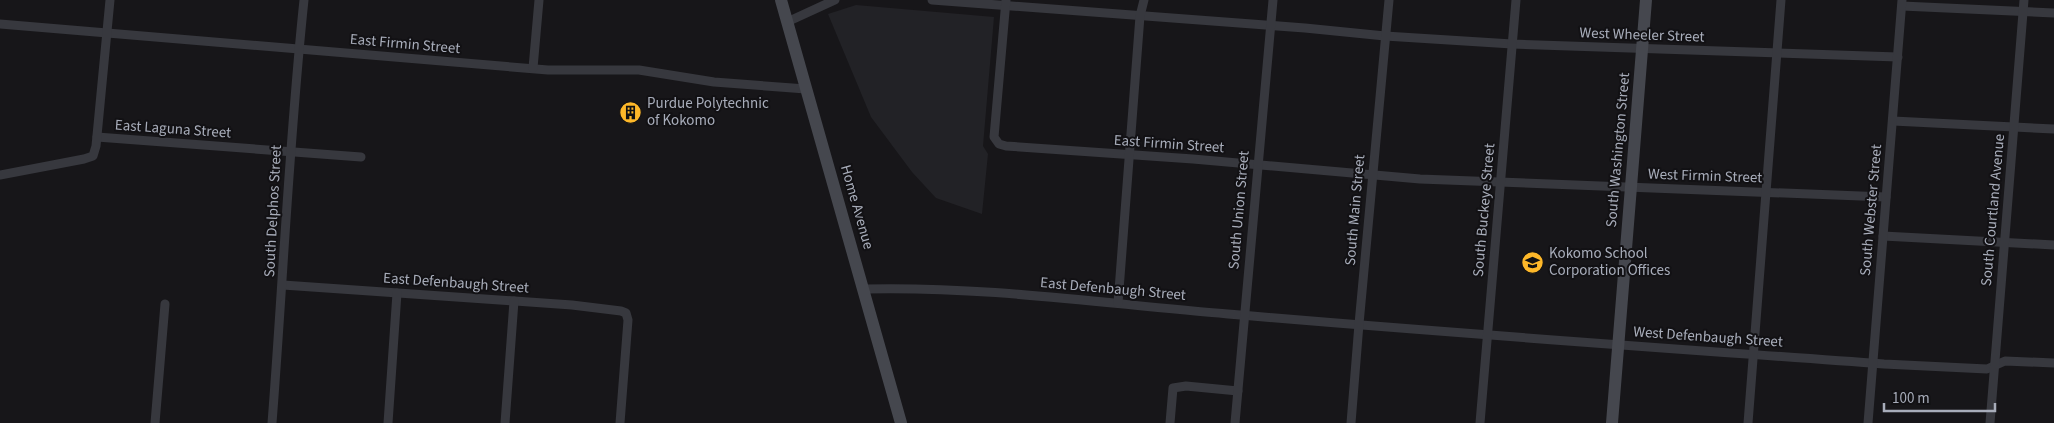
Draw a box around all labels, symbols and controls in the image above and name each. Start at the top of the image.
street label: West Wheeler Street [1579,22,1705,48]
street label: East Firmin Street [349,29,461,59]
street label: South Washington Street [1601,72,1635,228]
place label: Purdue Polytechnic of Kokomo [647,93,769,131]
building icon: Purdue Polytechnic of Kokomo [619,100,643,124]
street label: East Laguna Street [114,114,232,144]
street label: East Firmin Street [1113,130,1225,158]
street label: South Courtland Avenue [1976,133,2010,287]
street label: South Buckeye Street [1468,142,1500,278]
street label: South Webster Street [1855,143,1887,277]
street label: South Delphos Street [259,144,287,278]
street label: South Union Street [1223,150,1255,270]
street label: South Main Street [1340,154,1370,266]
street label: Home Avenue [835,162,879,252]
street label: West Firmin Street [1647,164,1763,188]
place label: Kokomo School Corporation Offices [1549,243,1670,281]
school or university icon: Kokomo School Corporation Offices [1521,250,1545,274]
street label: East Defenbaugh Street [382,267,530,299]
street label: East Defenbaugh Street [1039,272,1187,306]
street label: West Defenbaugh Street [1632,321,1784,353]
scale bar [1884,380,1995,412]
text: 100 m [1892,388,1930,409]

